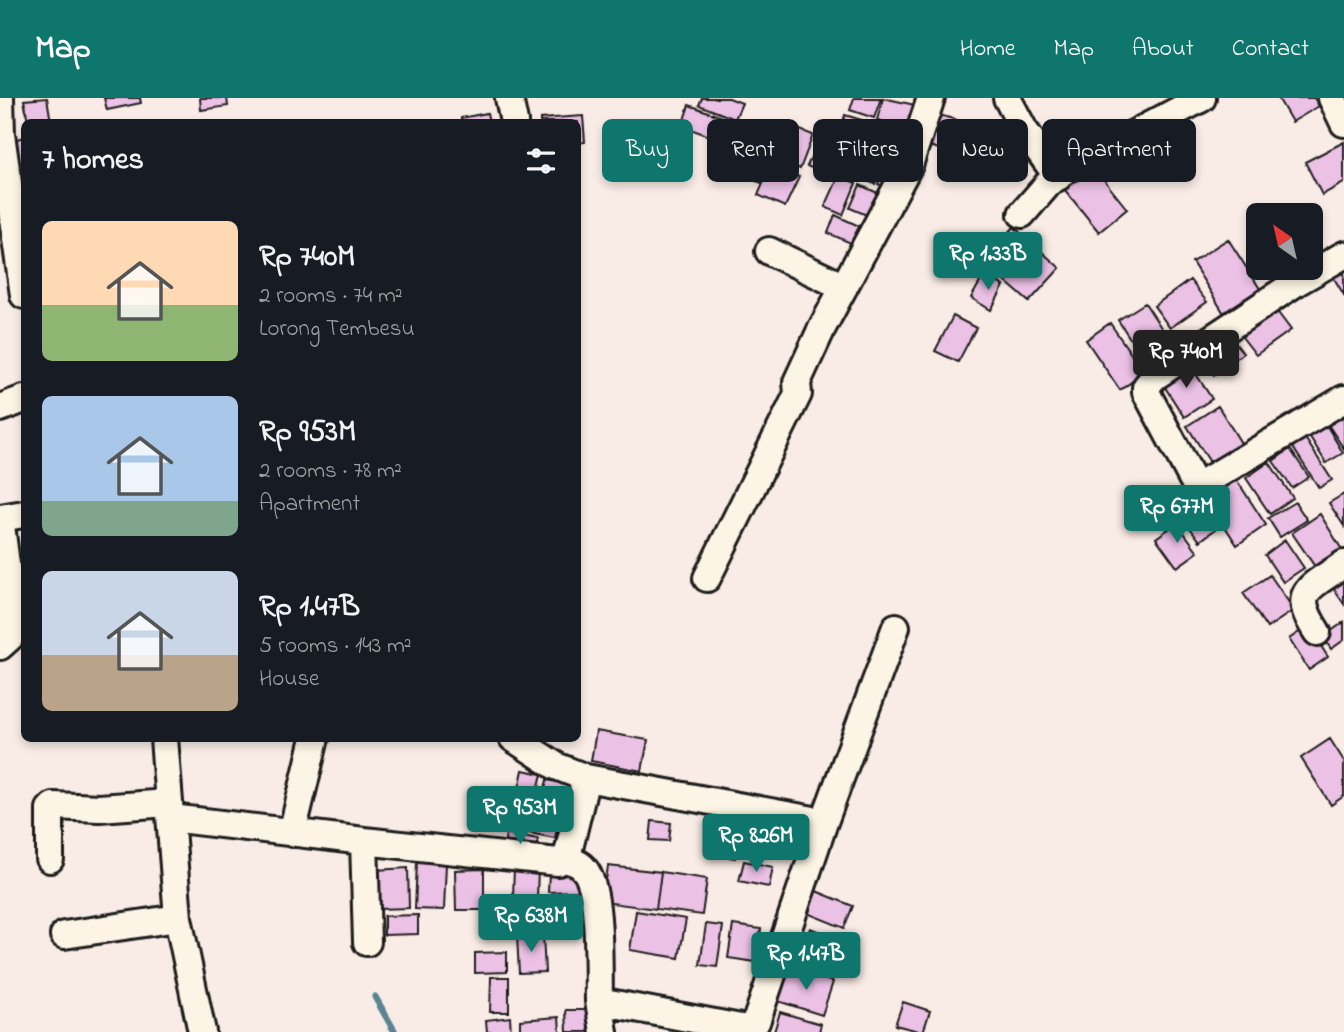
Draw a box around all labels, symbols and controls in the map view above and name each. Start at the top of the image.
text: Map [35,25,91,73]
text: Home [960,32,1016,67]
text: Map [1054,32,1094,67]
text: About [1132,32,1194,67]
text: Contact [1232,32,1309,67]
chip: Buy [602,119,693,182]
chip: Rent [707,119,799,182]
chip: Filters [813,119,923,182]
chip: New [937,119,1028,182]
chip: Apartment [1042,119,1196,182]
text: 7 homes [42,139,144,183]
icon: filters [522,142,560,180]
north arrow [1246,203,1323,280]
map controls [1246,203,1323,280]
pin: Rp 1.33B [916,232,1060,292]
text: Rp 740M [259,236,355,280]
text: Rp 1.33B [949,238,1027,271]
icon: home [98,249,182,333]
text: 2 rooms · 74 m² [259,280,403,313]
text: Lorong Tembesu [259,313,415,346]
pin: Rp 740M [1121,330,1251,390]
text: Rp 740M [1149,336,1223,369]
text: Rp 953M [259,411,356,455]
icon: home [98,424,182,508]
text: 2 rooms · 78 m² [259,455,402,488]
pin: Rp 677M [1112,486,1242,545]
text: Apartment [259,488,360,521]
text: Rp 677M [1140,491,1214,524]
text: Rp 1.47B [259,586,360,630]
icon: home [98,599,182,683]
text: 5 rooms · 143 m² [259,630,412,663]
text: House [259,663,319,696]
pin: Rp 953M [455,786,585,846]
text: Rp 953M [483,792,557,825]
pin: Rp 826M [691,814,821,874]
text: Rp 826M [718,820,794,853]
pin: Rp 638M [466,894,596,954]
text: Rp 638M [494,900,568,933]
pin: Rp 1.47B [734,932,878,992]
text: Rp 1.47B [767,938,845,971]

